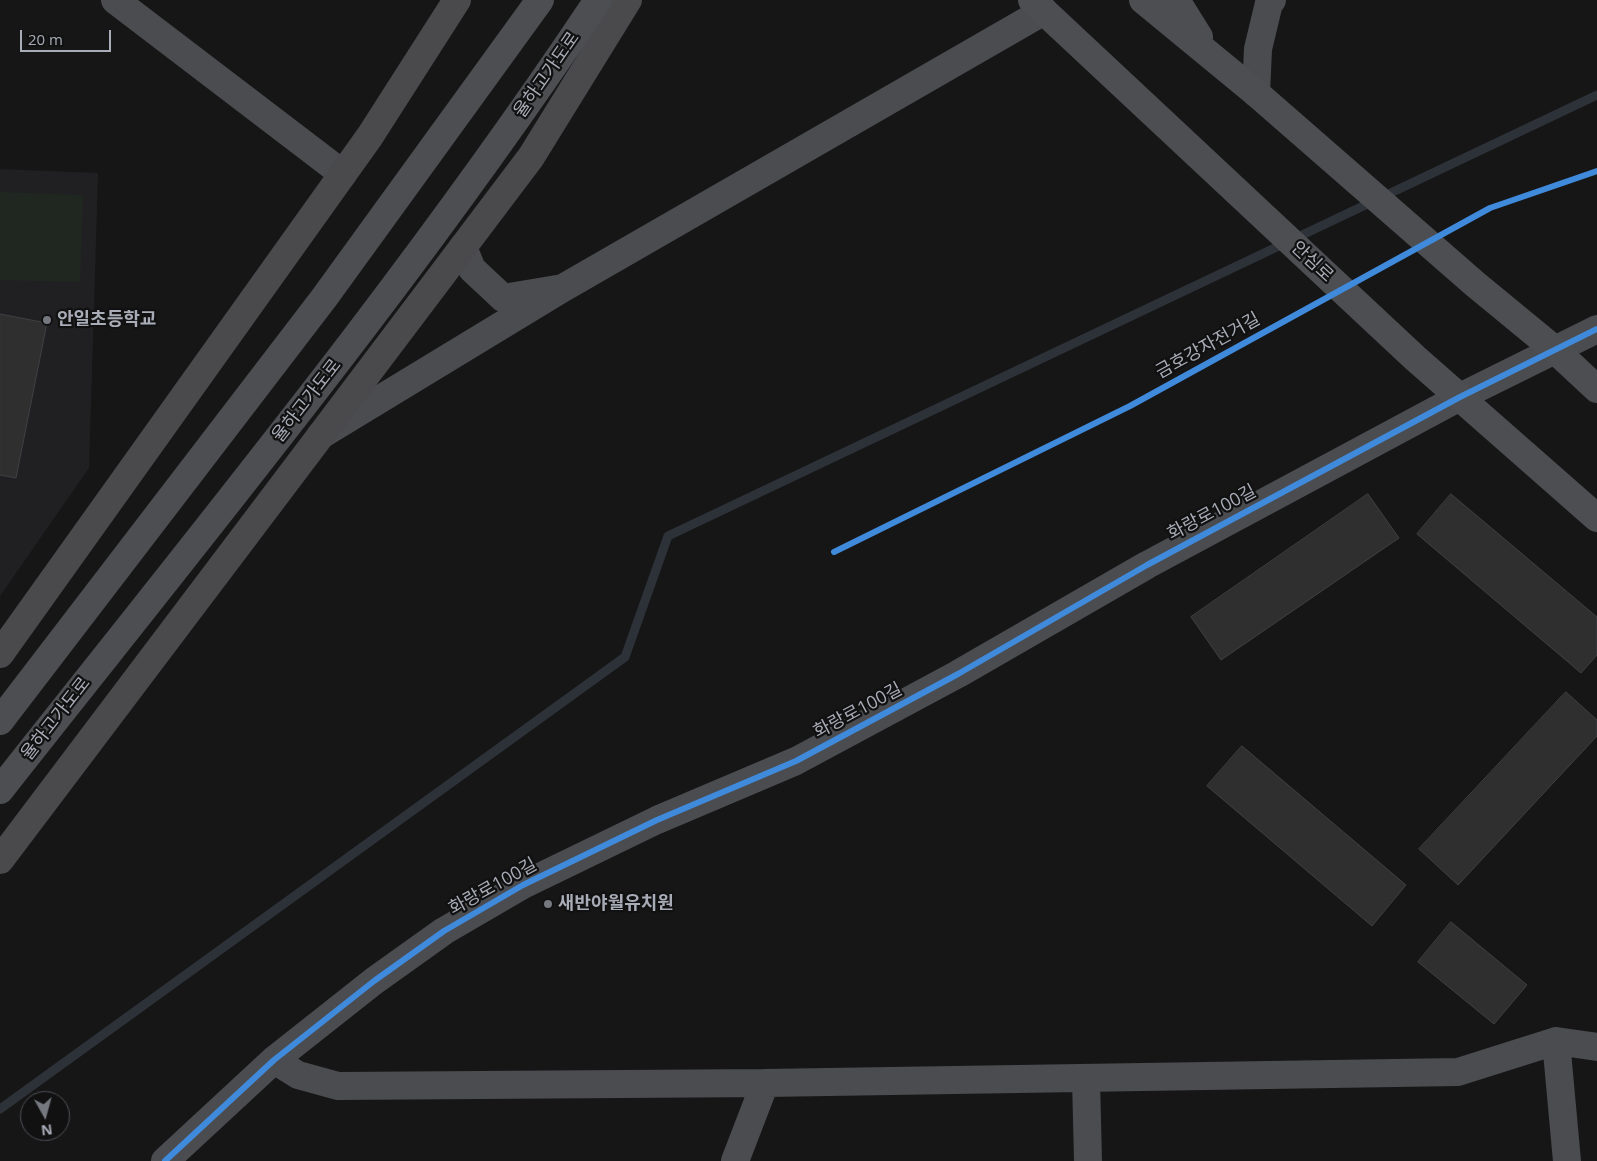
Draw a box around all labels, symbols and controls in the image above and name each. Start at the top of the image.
scale bar [22,20,114,52]
street label: 율하고가도로 [510,28,584,122]
text: 20 m [28,29,63,49]
street label: 안심로 [1286,237,1338,287]
street label: 금호강자전거길 [1152,308,1264,384]
place label: 안일초등학교 [57,309,156,331]
marker: 안일초등학교 [41,314,53,326]
street label: 율하고가도로 [268,355,346,447]
street label: 화랑로100길 [1164,481,1260,545]
street label: 율하고가도로 [17,673,95,765]
street label: 화랑로100길 [810,679,906,743]
street label: 화랑로100길 [445,854,541,920]
place label: 새반야월유치원 [558,893,674,915]
marker: 새반야월유치원 [542,898,554,910]
north arrow [20,1091,70,1141]
text: N [40,1120,54,1141]

